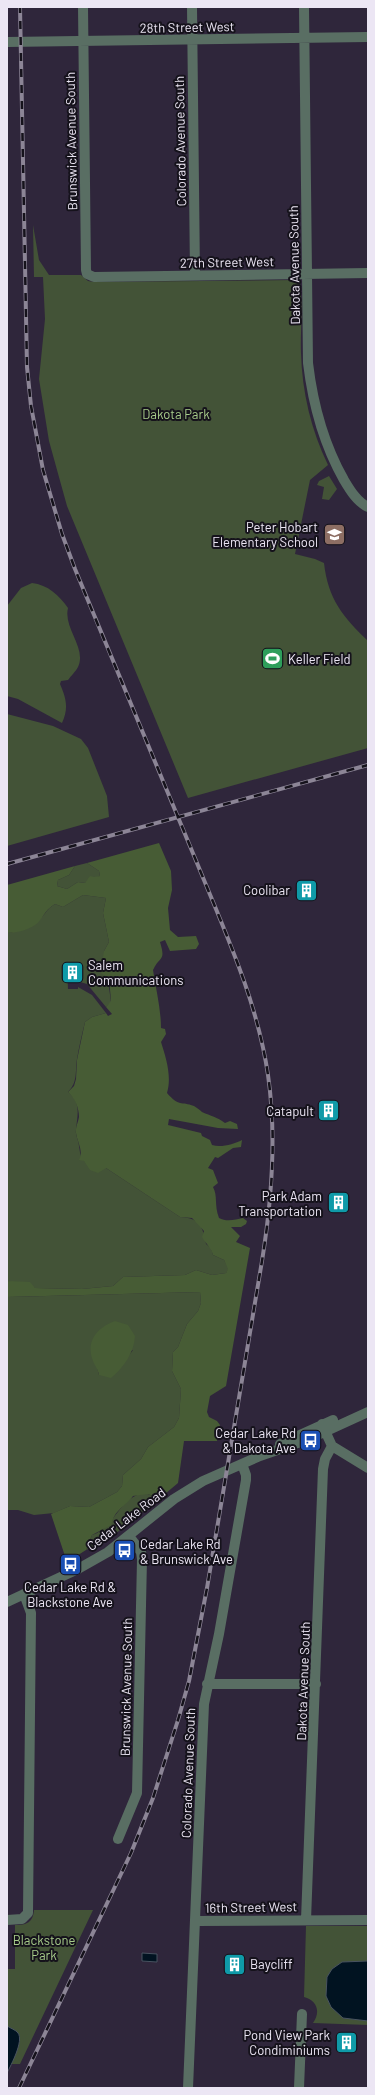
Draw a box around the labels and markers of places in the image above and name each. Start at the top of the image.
place label: Peter Hobart Elementary School [212,519,318,550]
school or university icon: Peter Hobart Elementary School [321,521,347,547]
sports icon: Keller Field [259,646,285,672]
place label: Keller Field [288,651,351,667]
building icon: Coolibar [293,877,319,903]
place label: Coolibar [243,882,290,898]
place label: Salem Communications [88,957,184,988]
building icon: Salem Communications [59,959,85,985]
building icon: Catapult [316,1098,342,1124]
place label: Catapult [266,1103,314,1119]
place label: Park Adam Transportation [238,1188,322,1219]
building icon: Park Adam Transportation [325,1190,351,1216]
place label: Cedar Lake Rd & Dakota Ave [215,1425,296,1456]
bus stop icon: Cedar Lake Rd & Dakota Ave [298,1427,324,1453]
place label: Cedar Lake Rd & Brunswick Ave [140,1536,233,1567]
bus stop icon: Cedar Lake Rd & Brunswick Ave [111,1538,137,1564]
bus stop icon: Cedar Lake Rd & Blackstone Ave [57,1552,83,1578]
place label: Cedar Lake Rd & Blackstone Ave [24,1579,116,1610]
building icon: Baycliff [221,1951,247,1977]
place label: Baycliff [250,1956,293,1972]
place label: Pond View Park Condiminiums [244,2027,330,2058]
building icon: Pond View Park Condiminiums [333,2029,359,2055]

